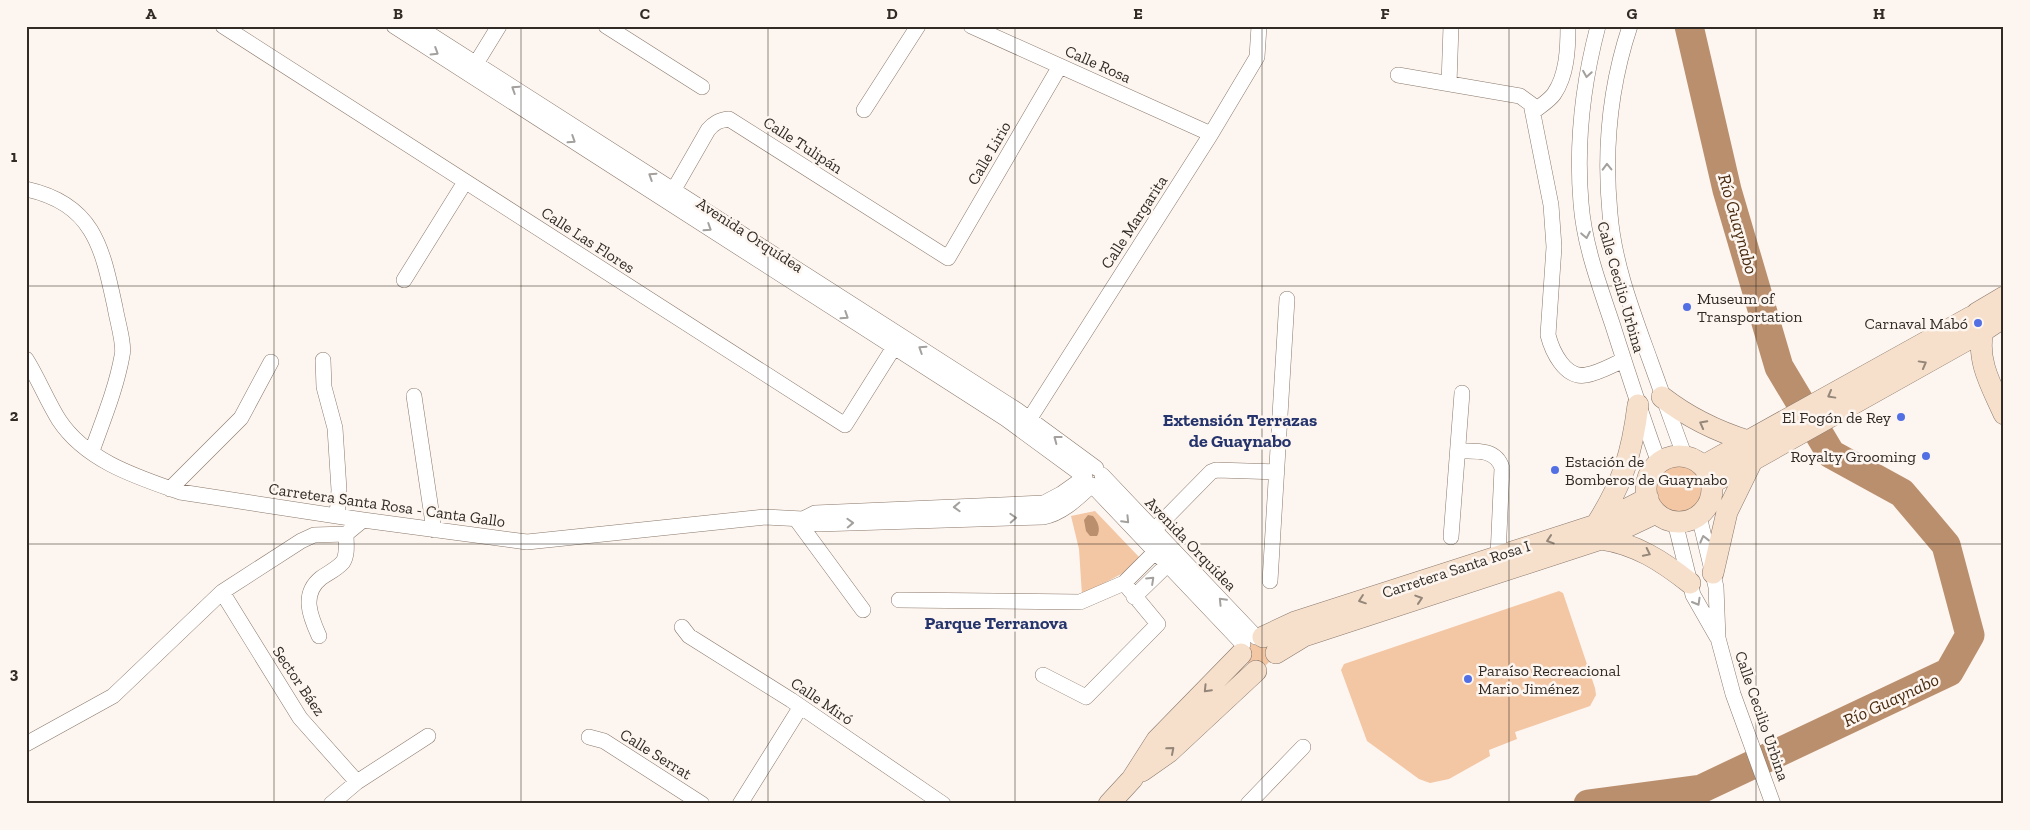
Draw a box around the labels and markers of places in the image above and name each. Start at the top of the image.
place label: Museum of Transportation [1697,289,1803,326]
marker: Museum of Transportation [1681,301,1693,313]
place label: Carnaval Mabó [1864,314,1968,333]
marker: Carnaval Mabó [1972,317,1984,329]
place label: El Fogón de Rey [1782,408,1892,427]
marker: El Fogón de Rey [1895,411,1907,423]
place label: Royalty Grooming [1790,447,1916,466]
marker: Royalty Grooming [1920,450,1932,462]
place label: Estación de Bomberos de Guaynabo [1565,452,1728,489]
marker: Estación de Bomberos de Guaynabo [1549,464,1561,476]
place label: Paraíso Recreacional Mario Jiménez [1478,661,1620,698]
marker: Paraíso Recreacional Mario Jiménez [1462,673,1474,685]

